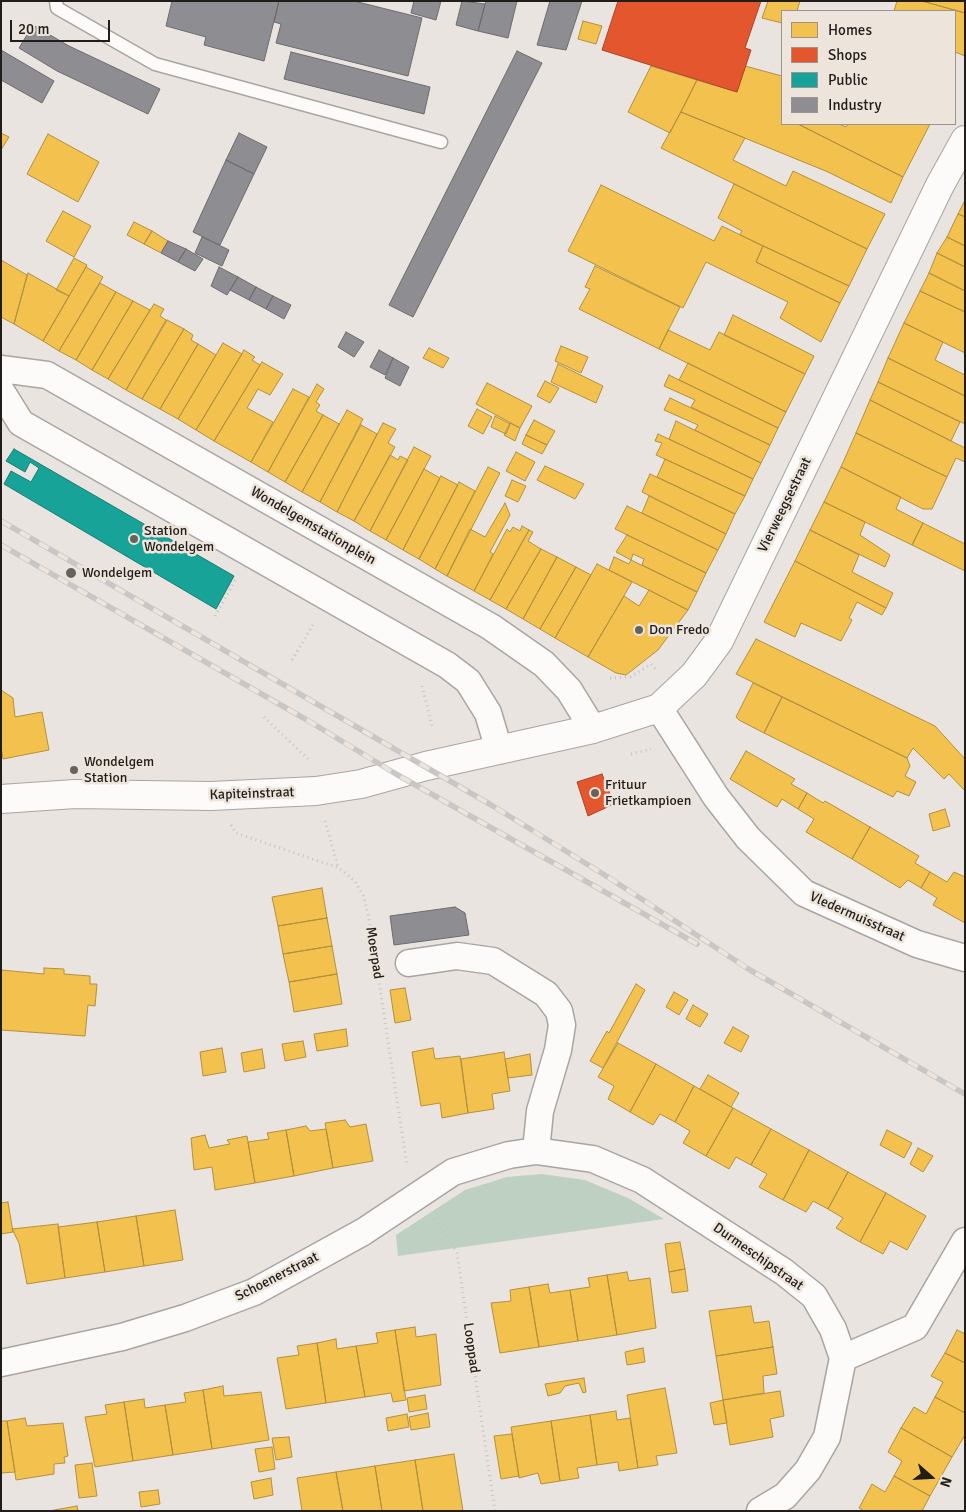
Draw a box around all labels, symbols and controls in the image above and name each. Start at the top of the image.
scale bar [12,10,112,42]
legend [781,10,956,125]
text: 20 m [18,20,49,38]
text: Homes [828,21,872,39]
text: Shops [828,46,867,64]
text: Public [828,71,868,89]
text: Industry [828,96,881,114]
street label: Vierweegsestraat [755,455,815,555]
street label: Wondelgemstationplein [247,483,379,569]
place label: Station Wondelgem [144,523,214,556]
marker: Station Wondelgem [128,533,140,545]
place label: Wondelgem [82,565,152,581]
marker: Wondelgem [64,566,78,580]
place label: Don Fredo [649,622,710,638]
marker: Don Fredo [633,624,645,636]
place label: Wondelgem Station [84,754,154,786]
marker: Wondelgem Station [68,764,80,776]
place label: Frituur Frietkampioen [605,777,691,810]
street label: Kapiteinstraat [209,784,295,804]
marker: Frituur Frietkampioen [589,787,601,799]
street label: Vledermuisstraat [807,889,907,945]
street label: Moerpad [362,926,386,980]
street label: Durmeschipstraat [710,1220,806,1294]
street label: Schoenerstraat [233,1249,321,1305]
street label: Looppad [459,1322,483,1374]
north arrow [906,1452,956,1502]
text: N [936,1475,955,1489]

